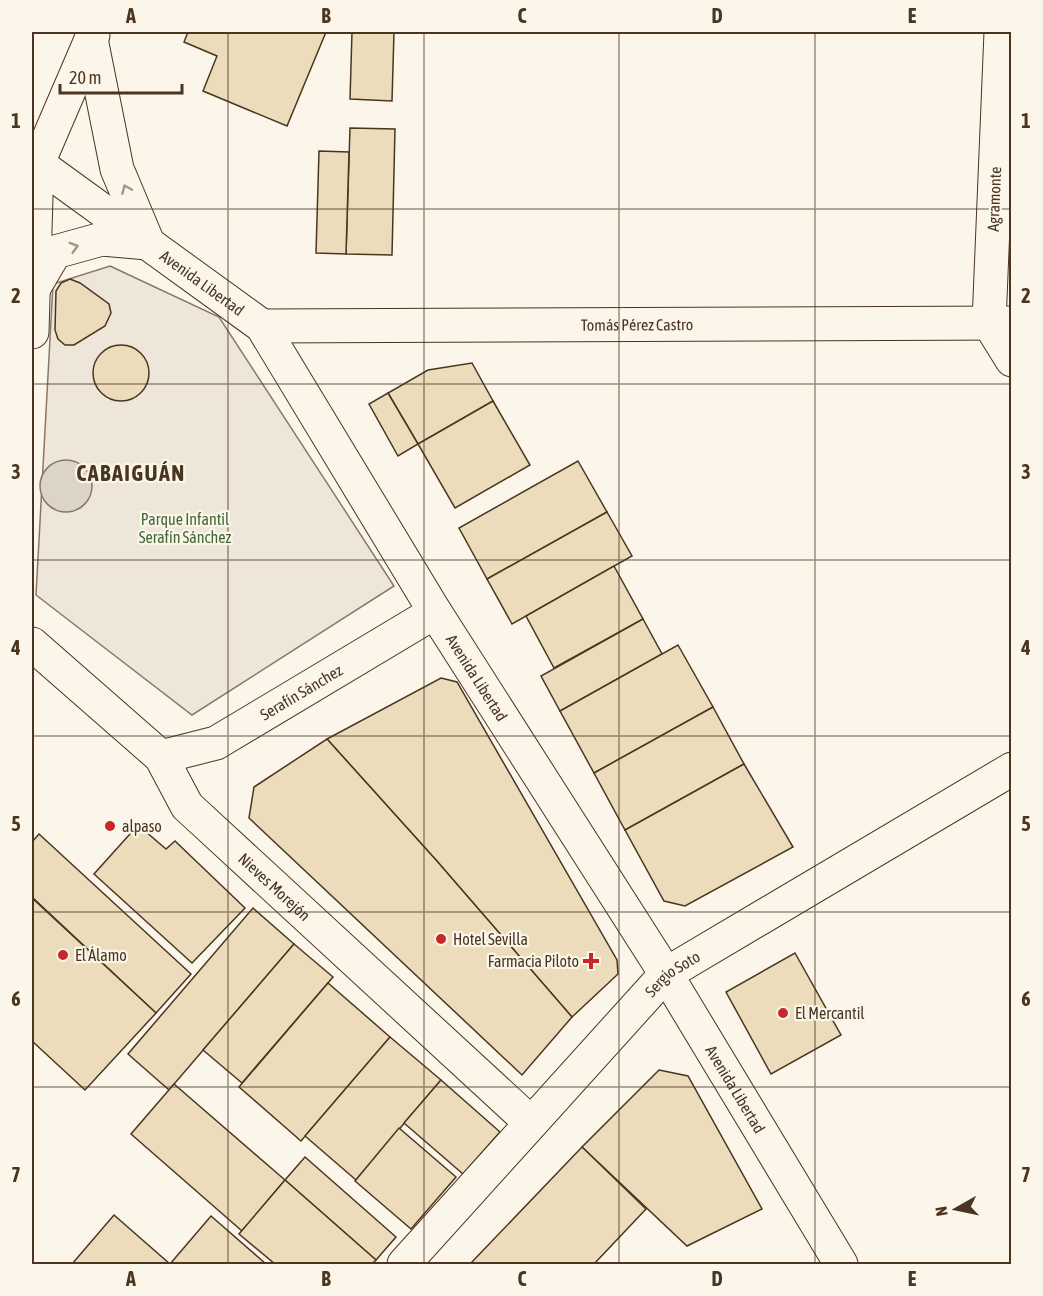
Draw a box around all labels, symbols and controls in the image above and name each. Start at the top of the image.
text: A [125,4,136,27]
text: B [321,4,331,27]
text: C [518,4,527,27]
text: D [711,4,723,27]
text: E [908,4,917,27]
scale bar [60,57,182,95]
text: 20 m [69,67,101,88]
text: 1 [11,109,21,132]
text: 1 [1021,109,1031,132]
street label: Agramonte [984,166,1005,232]
one-way arrow [121,185,133,196]
one-way arrow [68,242,79,254]
street label: Avenida Libertad [157,246,248,319]
text: 2 [11,284,21,307]
text: 2 [1021,284,1031,307]
street label: Tomás Pérez Castro [581,315,693,334]
text: 3 [11,460,21,483]
district label: CABAIGUÁN [76,460,186,486]
text: 3 [1021,460,1031,483]
park label: Parque Infantil Serafín Sánchez [139,510,231,546]
street label: Avenida Libertad [443,631,511,724]
text: 4 [10,636,21,659]
text: 4 [1020,636,1031,659]
street label: Serafín Sánchez [257,660,346,724]
text: 5 [11,812,21,835]
text: 5 [1021,812,1031,835]
place label: alpaso [122,817,162,836]
marker: alpaso [103,819,117,833]
street label: Nieves Morejón [235,849,314,924]
place label: Hotel Sevilla [453,930,528,948]
marker: Hotel Sevilla [434,932,448,946]
place label: El Álamo [75,946,127,964]
street label: Sergio Soto [641,947,703,1000]
marker: El Álamo [56,948,70,962]
place label: Farmacia Piloto [488,952,579,970]
marker: Farmacia Piloto [584,954,598,968]
text: 6 [11,987,21,1010]
text: 6 [1021,987,1031,1010]
place label: El Mercantil [795,1004,865,1022]
marker: El Mercantil [776,1006,790,1020]
street label: Avenida Libertad [702,1042,769,1136]
text: 7 [11,1163,21,1186]
text: 7 [1021,1163,1031,1186]
north arrow [926,1179,986,1239]
text: N [932,1205,951,1217]
text: A [125,1267,136,1290]
text: B [321,1267,331,1290]
text: C [518,1267,527,1290]
text: D [711,1267,723,1290]
text: E [908,1267,917,1290]

